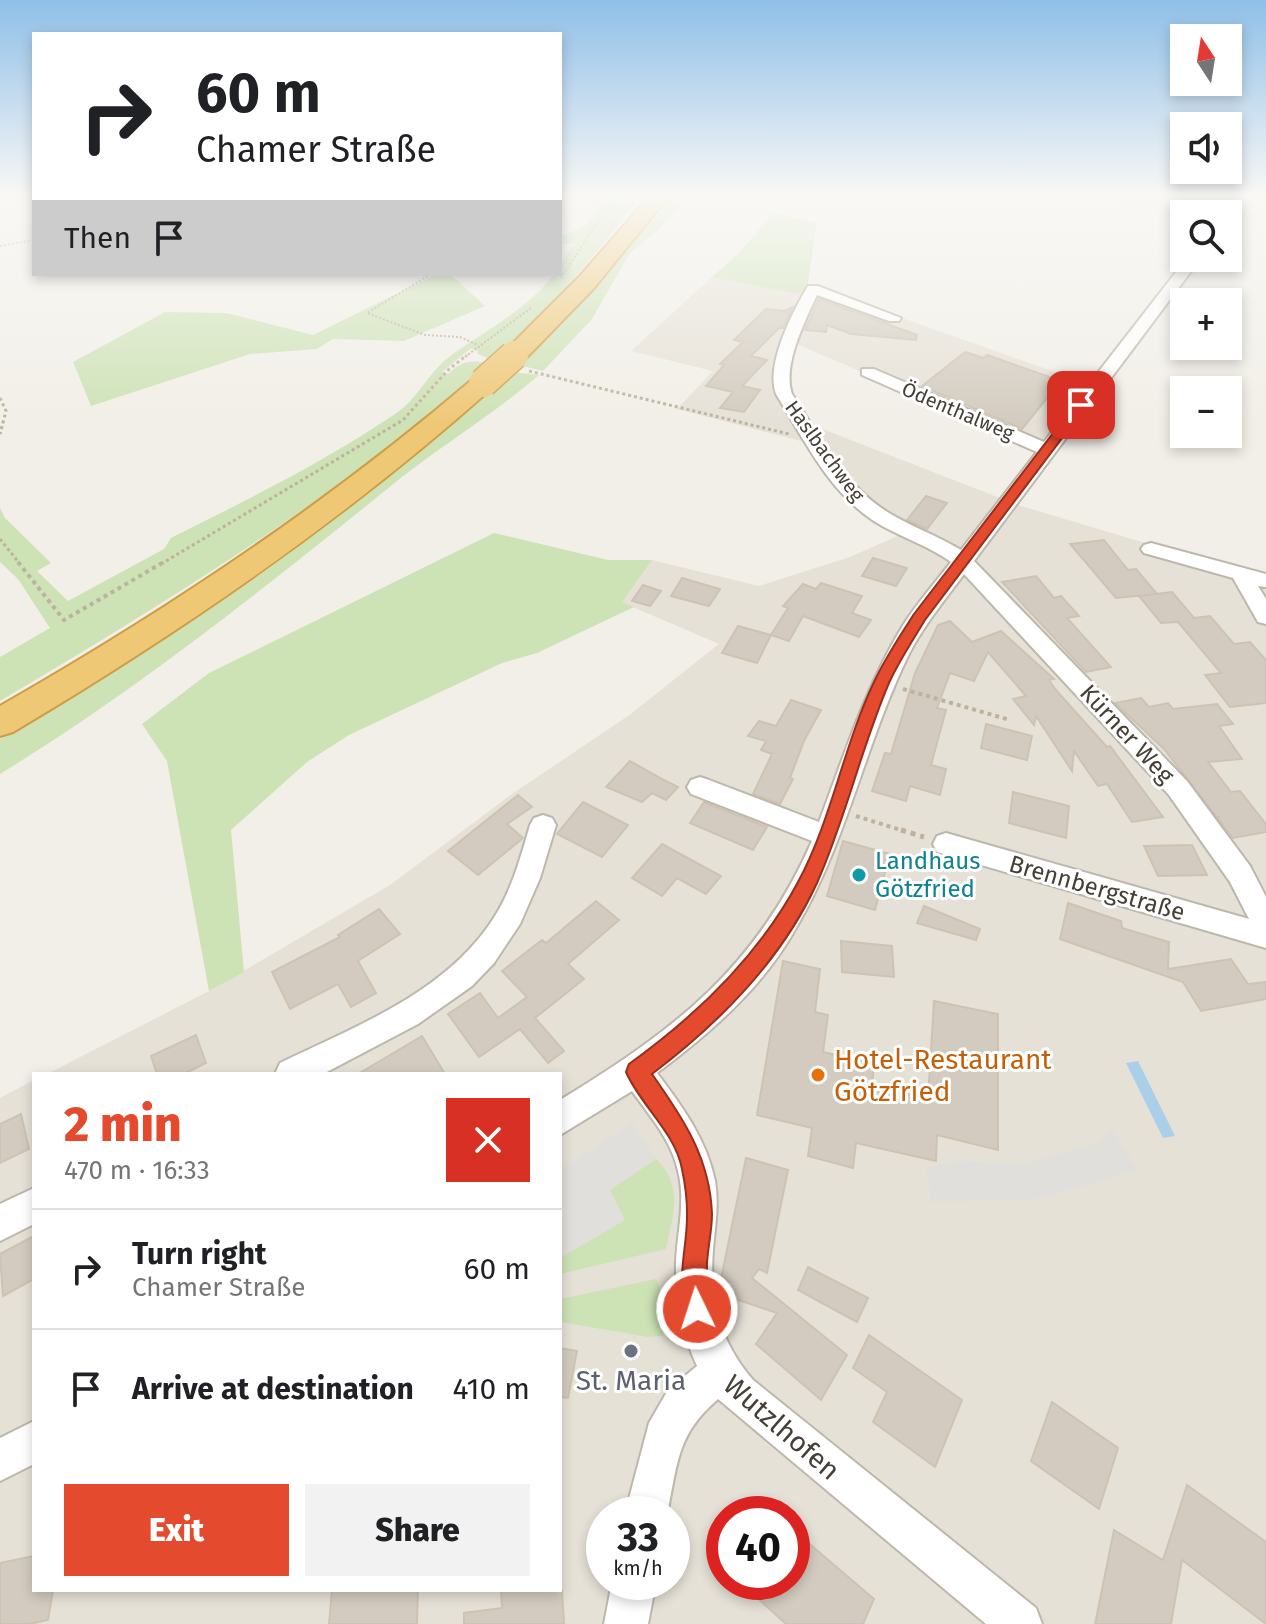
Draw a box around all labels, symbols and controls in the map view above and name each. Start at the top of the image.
north arrow [1170,24,1242,96]
map controls [1170,24,1242,448]
text: 60 m [196,60,321,127]
icon: right [64,64,168,168]
button: sound [1170,112,1242,184]
text: Chamer Straße [196,128,436,172]
button: search [1170,200,1242,272]
icon: arrive [147,216,191,260]
text: Then [64,220,131,256]
button: + [1170,288,1242,360]
pin [1047,371,1115,439]
button: − [1170,376,1242,448]
street label: Ödenthalweg [898,377,1018,446]
icon: arrive [1059,383,1103,427]
street label: Haslbachweg [780,396,870,507]
street label: Kürner Weg [1074,679,1180,790]
place label: Landhaus Götzfried [875,847,980,903]
street label: Brennbergstraße [1006,850,1188,926]
marker: Landhaus Götzfried [850,866,868,884]
place label: Hotel-Restaurant Götzfried [834,1043,1052,1108]
marker: Hotel-Restaurant Götzfried [809,1066,827,1084]
text: 2 min [64,1096,182,1154]
button: close [446,1098,530,1182]
text: 470 m · 16:33 [64,1155,210,1186]
text: Turn right [132,1236,267,1272]
icon: right [64,1247,108,1291]
text: 60 m [464,1251,530,1287]
position arrow [655,1267,739,1351]
text: Chamer Straße [132,1272,305,1303]
marker: St. Maria [622,1342,640,1360]
place label: St. Maria [576,1364,686,1397]
icon: arrive [64,1367,108,1411]
street label: Wutzlhofen [717,1368,847,1487]
text: Arrive at destination [132,1371,414,1407]
text: 410 m [452,1371,530,1407]
button: Exit [64,1484,289,1576]
button: Share [305,1484,530,1576]
speed limit sign: 40 [706,1496,810,1600]
text: 33 [617,1514,659,1562]
text: km/h [613,1556,663,1580]

